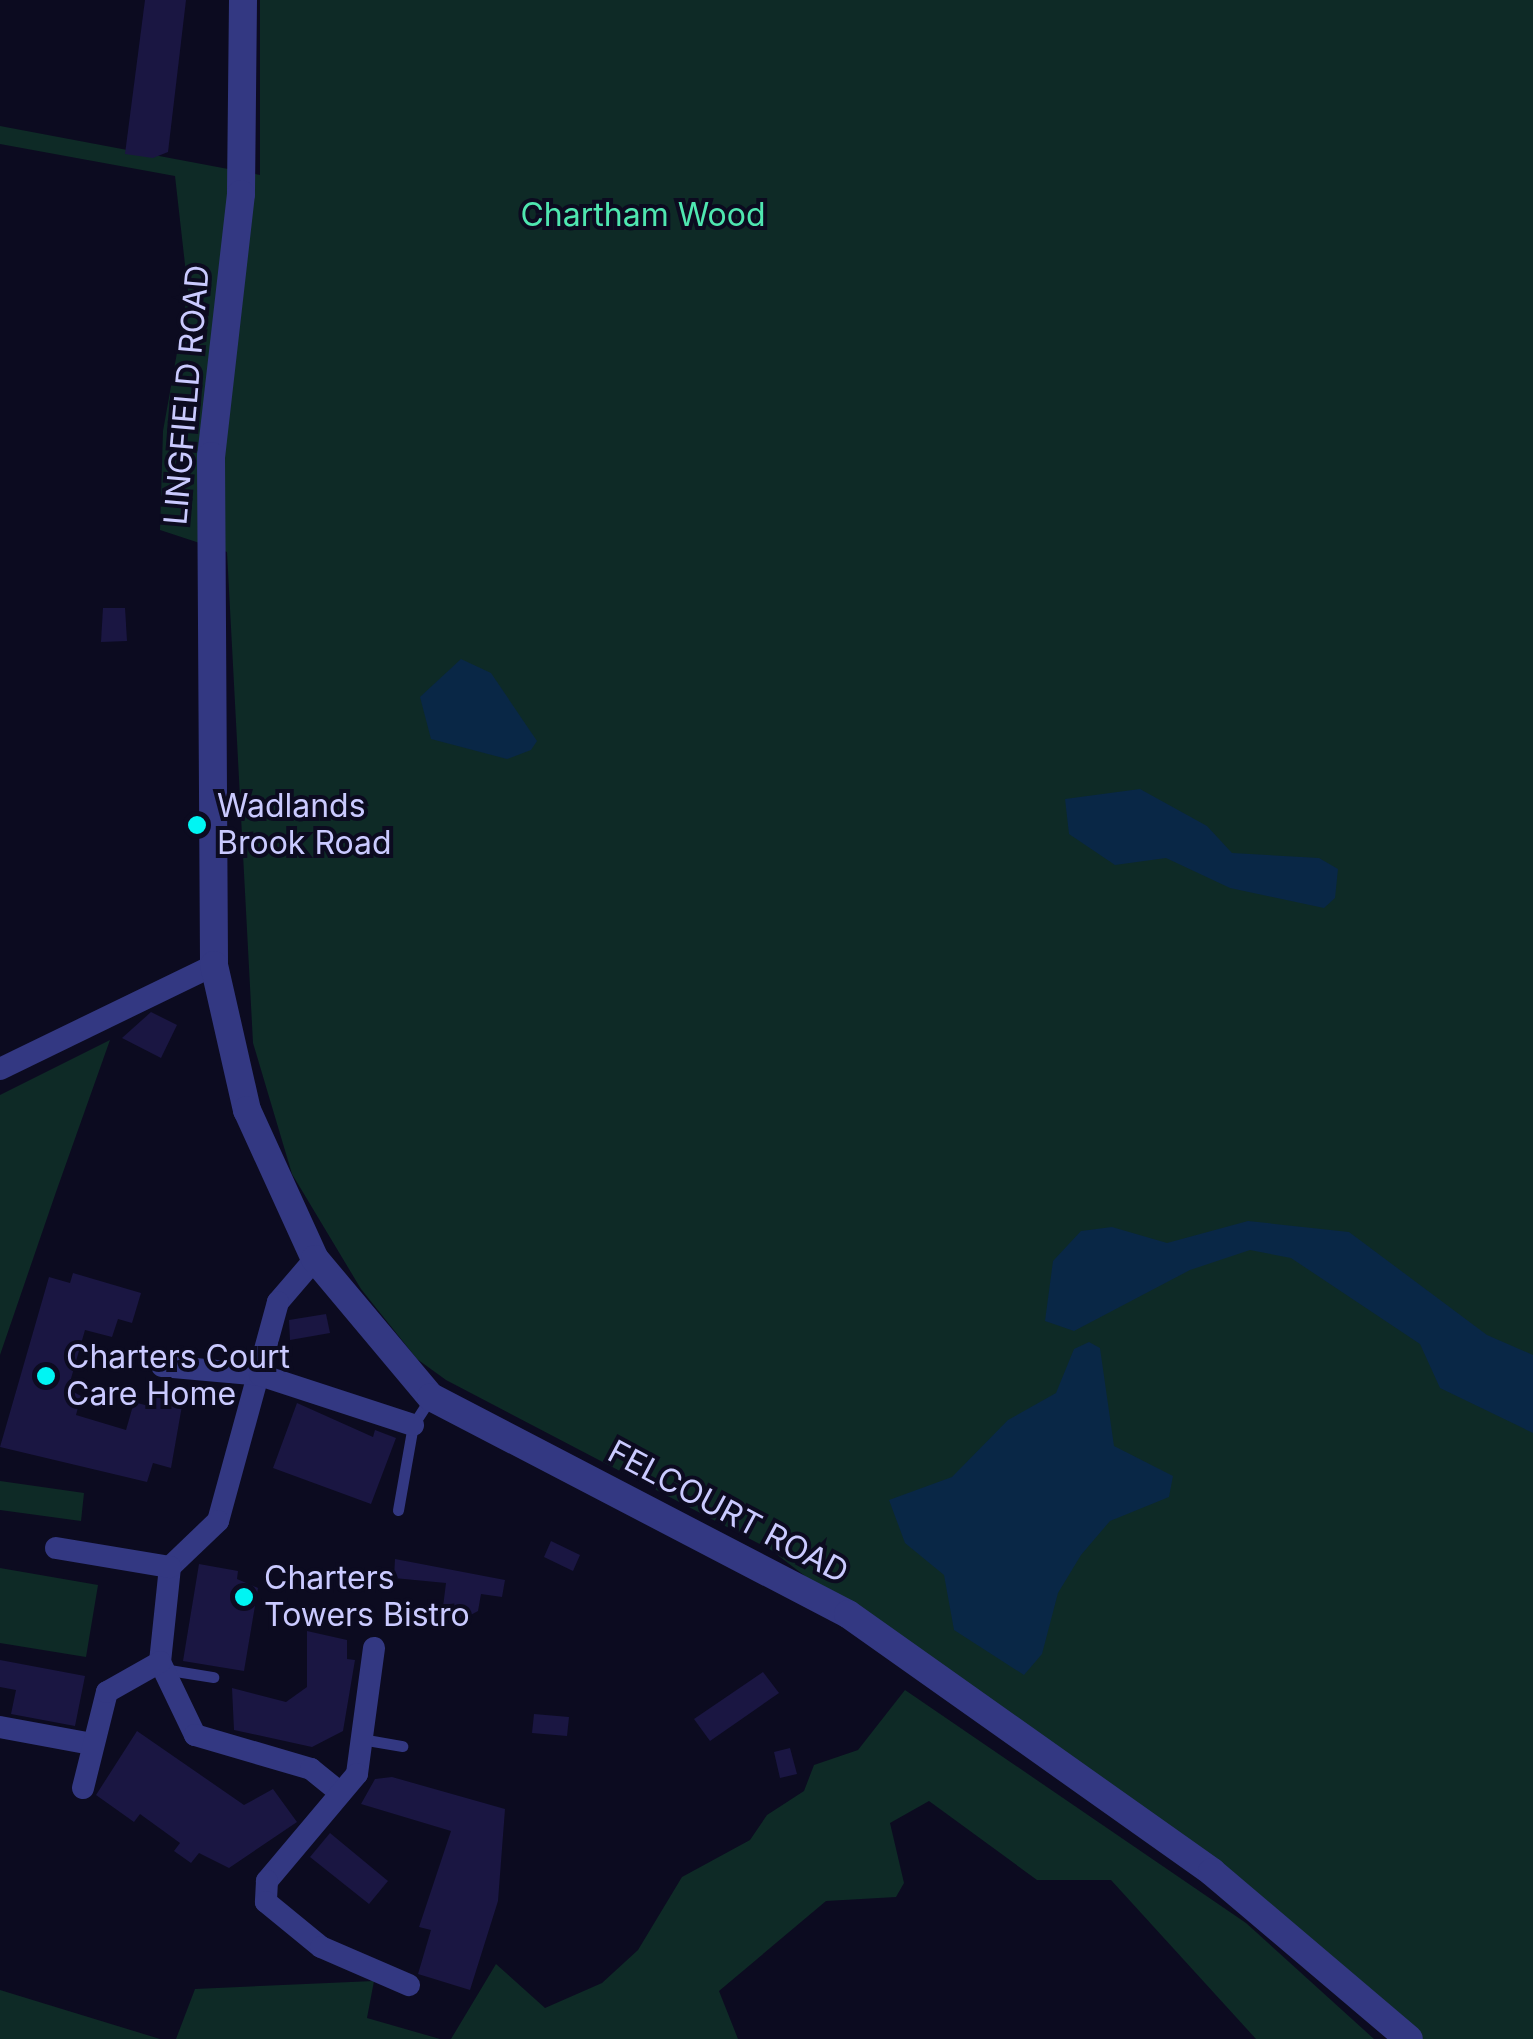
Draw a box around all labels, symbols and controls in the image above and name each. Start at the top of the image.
park label: Chartham Wood [520,196,766,234]
street label: LINGFIELD ROAD [157,263,217,527]
place label: Wadlands Brook Road [217,788,392,863]
marker: Wadlands Brook Road [186,814,208,836]
place label: Charters Court Care Home [66,1339,290,1414]
marker: Charters Court Care Home [35,1365,57,1387]
street label: FELCOURT ROAD [601,1433,855,1591]
place label: Charters Towers Bistro [264,1560,470,1635]
marker: Charters Towers Bistro [233,1586,255,1608]

